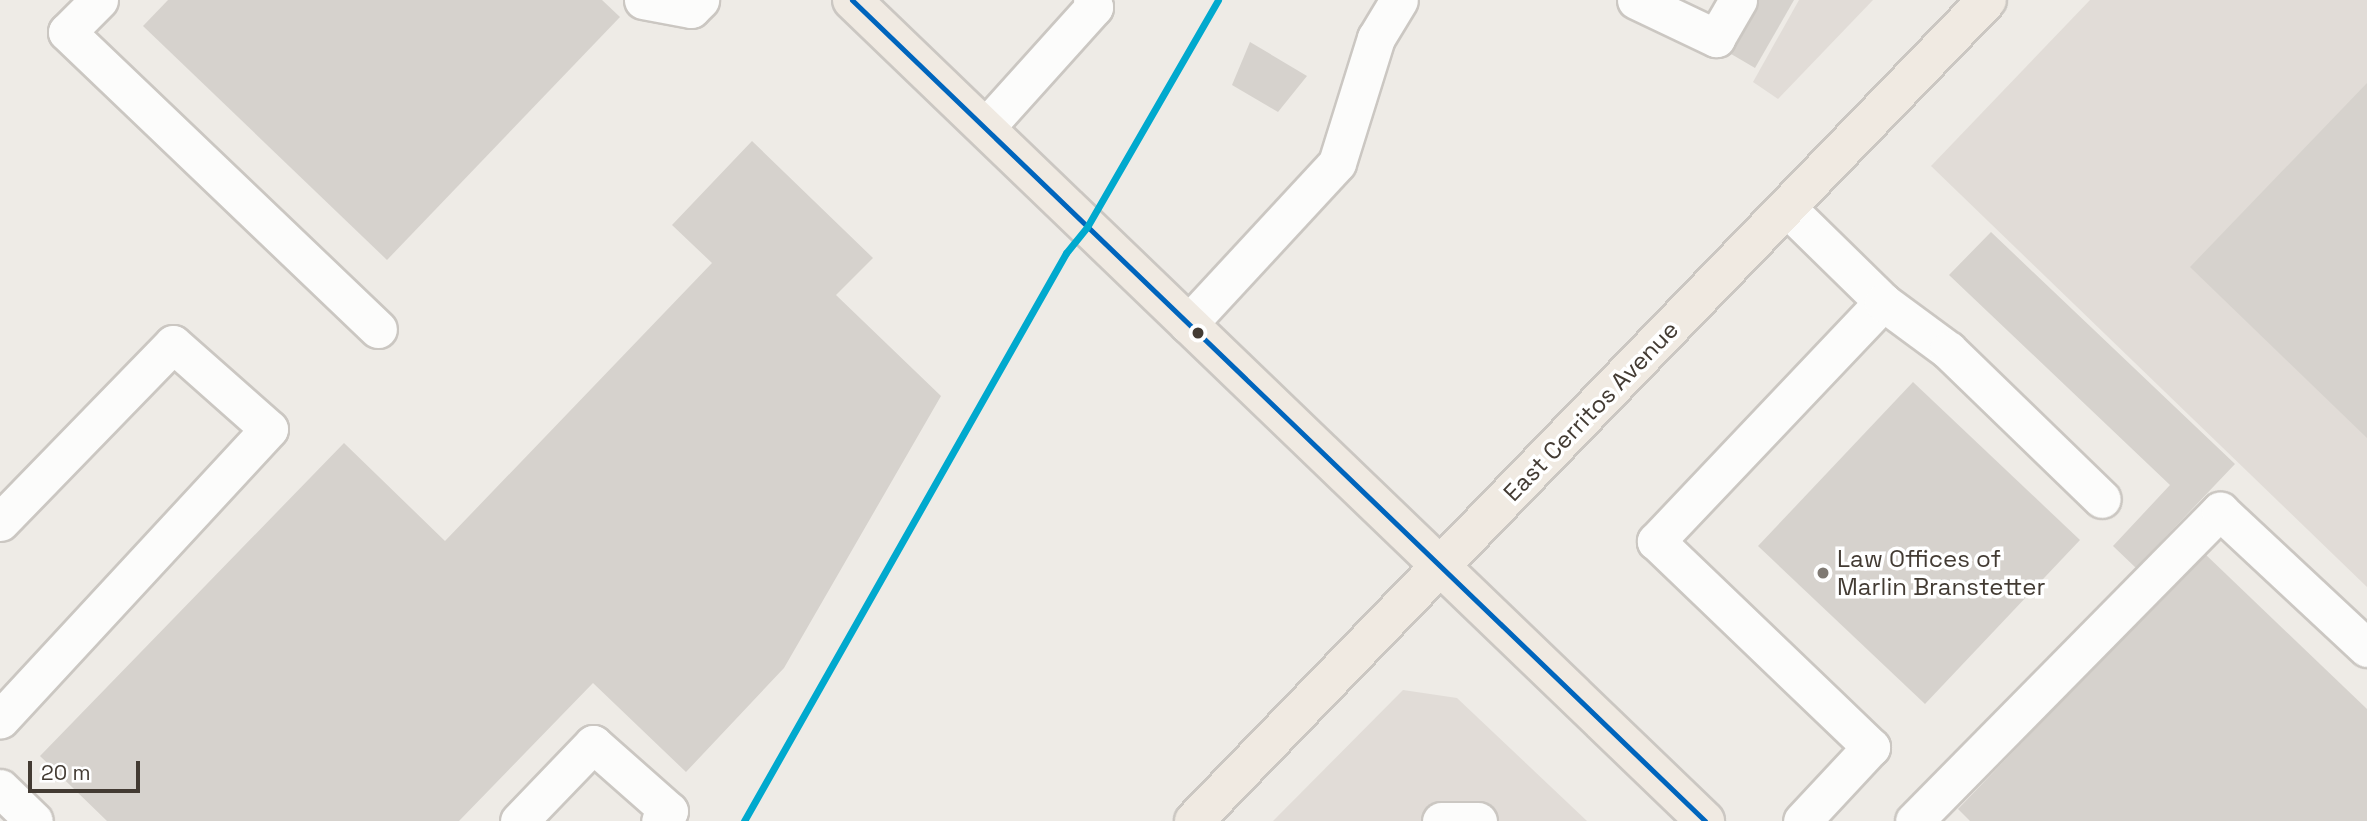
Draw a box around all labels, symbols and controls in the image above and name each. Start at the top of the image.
street label: East Cerritos Avenue [1497,315,1685,507]
unlabelled marker [1191,326,1205,340]
place label: Law Offices of Marlin Branstetter [1837,545,2045,601]
marker: Law Offices of Marlin Branstetter [1815,565,1831,581]
scale bar [32,748,144,792]
text: 20 m [41,759,91,786]

